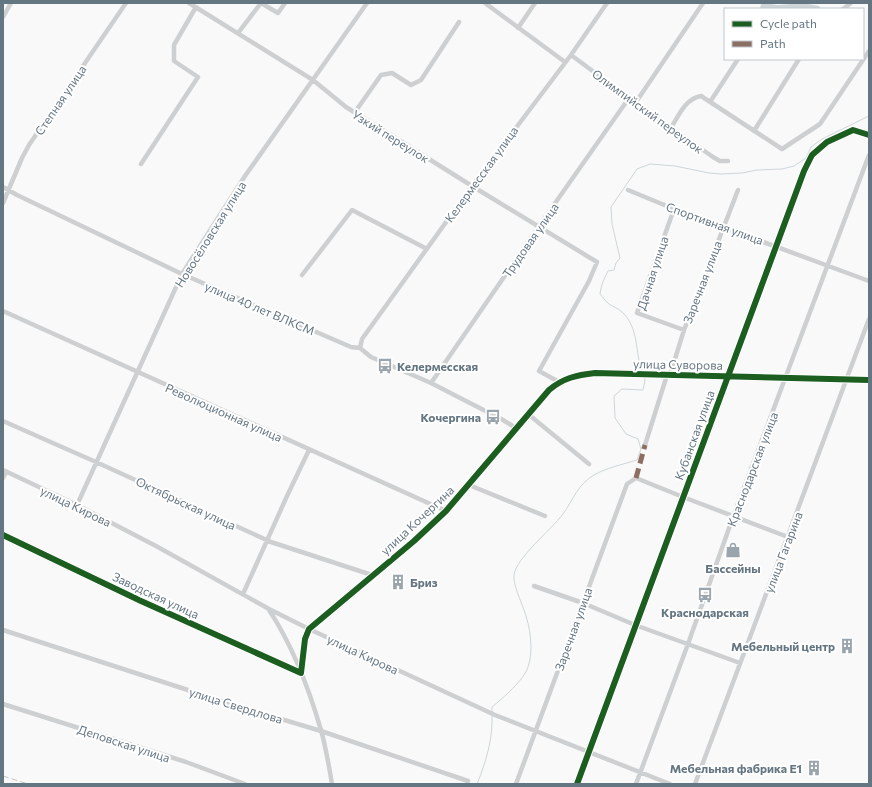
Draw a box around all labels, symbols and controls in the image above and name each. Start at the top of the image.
legend [724,8,864,60]
text: Cycle path [760,16,817,30]
text: Path [760,36,786,50]
street label: Степная улица [31,62,89,138]
street label: Олимпийский переулок [590,66,707,156]
street label: Узкий переулок [350,107,433,166]
street label: Келермесская улица [442,123,520,225]
street label: Новосёловская улица [172,178,248,290]
street label: Спортивная улица [664,199,766,247]
street label: Трудовая улица [499,200,561,280]
street label: Дачная улица [634,234,670,312]
street label: Заречная улица [680,239,724,325]
street label: улица 40 лет ВЛКСМ [203,279,317,337]
street label: улица Суворова [633,356,723,372]
bus stop icon: Келермесская [376,357,394,375]
place label: Келермесская [397,359,478,373]
street label: Революционная улица [163,380,285,444]
street label: Кубанская улица [671,388,717,482]
bus stop icon: Кочергина [484,408,502,426]
place label: Кочергина [420,410,481,424]
street label: Краснодарская улица [724,410,780,528]
street label: Октябрьская улица [134,474,238,532]
street label: улица Кирова [38,483,114,529]
street label: улица Кочергина [378,483,456,557]
street label: улица Гагарина [761,510,805,594]
shop icon: Бассейны [724,541,742,559]
place label: Бассейны [705,561,761,575]
street label: Заводская улица [111,569,201,621]
building icon: Бриз [389,573,407,591]
place label: Бриз [410,575,438,589]
street label: Заречная улица [551,586,595,672]
bus stop icon: Краснодарская [696,586,714,604]
place label: Краснодарская [661,605,749,619]
street label: улица Кирова [325,631,401,677]
building icon: Мебельный центр [838,637,856,655]
place label: Мебельный центр [731,639,835,653]
street label: улица Свердлова [188,684,284,726]
street label: Деповская улица [76,721,172,765]
building icon: Мебельная фабрика Е1 [805,759,823,777]
place label: Мебельная фабрика Е1 [670,761,802,775]

